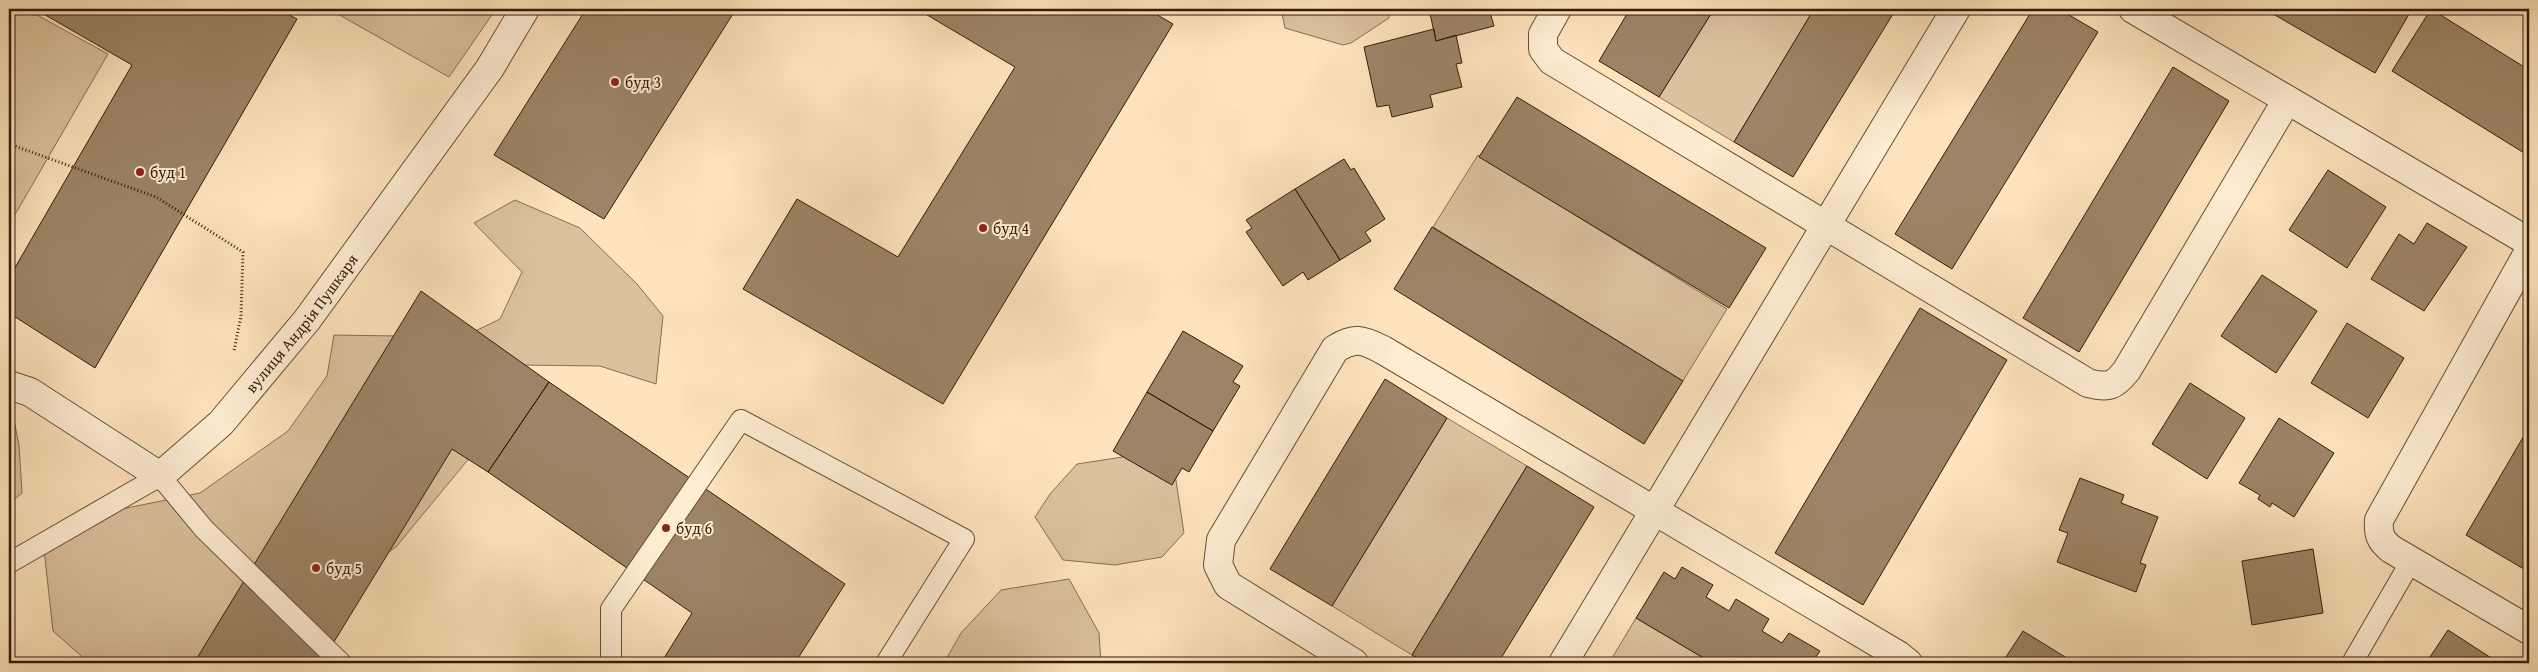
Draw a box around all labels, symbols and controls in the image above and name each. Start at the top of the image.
place label: буд 3 [625,70,661,94]
marker: буд 3 [609,76,621,88]
place label: буд 1 [150,160,186,184]
marker: буд 1 [134,166,146,178]
place label: буд 4 [993,216,1030,240]
marker: буд 4 [977,222,989,234]
street label: вулиця Андрія Пушкаря [239,249,363,398]
place label: буд 6 [676,516,713,540]
marker: буд 6 [660,522,672,534]
place label: буд 5 [326,556,362,580]
marker: буд 5 [310,562,322,574]

